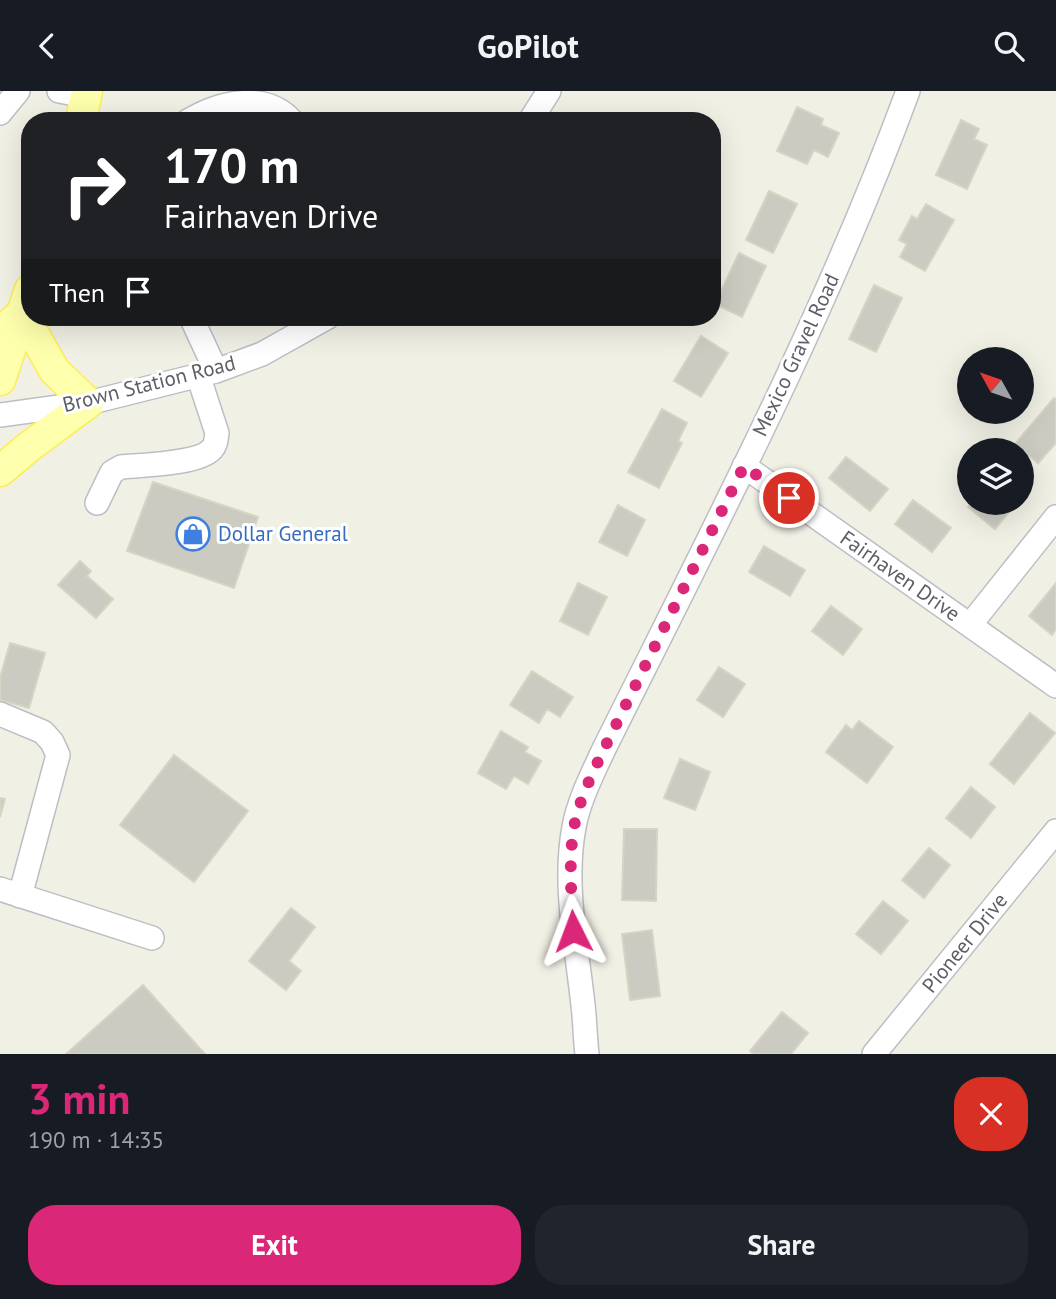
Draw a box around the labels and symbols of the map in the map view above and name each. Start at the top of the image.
street label: Mexico Gravel Road [746,269,845,440]
north arrow [957,347,1034,423]
street label: Brown Station Road [60,349,238,418]
pin [759,468,819,528]
shop icon: Dollar General [174,515,212,553]
place label: Dollar General [218,520,348,547]
street label: Fairhaven Drive [835,524,966,627]
street label: Pioneer Drive [916,887,1013,998]
position arrow [536,894,610,968]

